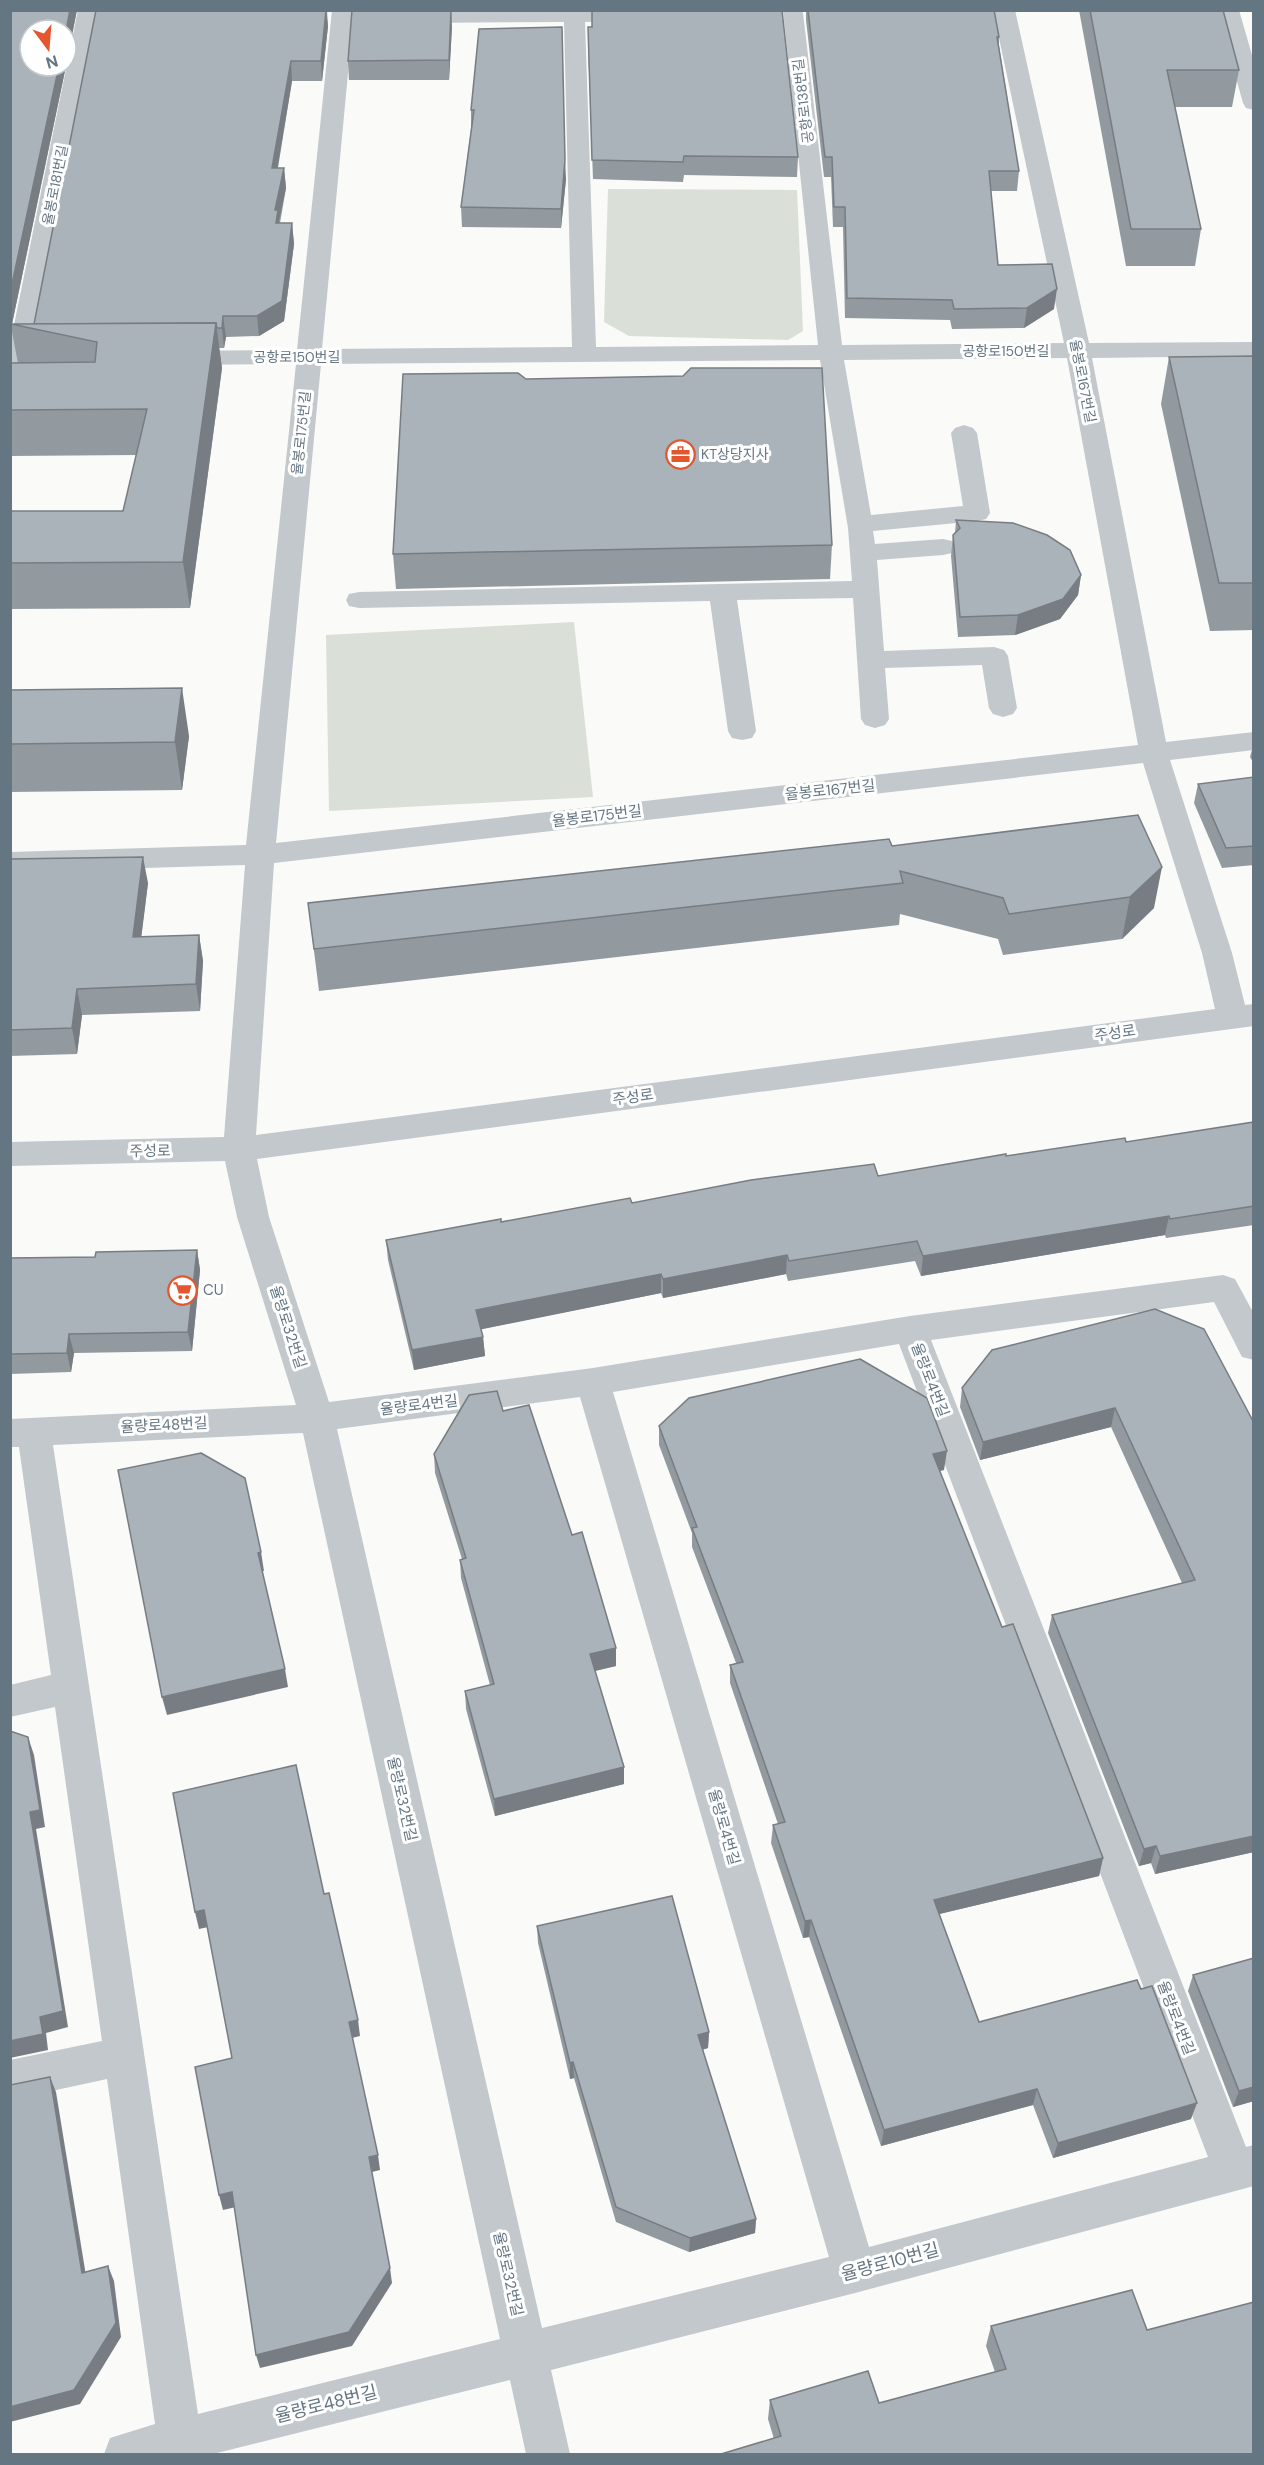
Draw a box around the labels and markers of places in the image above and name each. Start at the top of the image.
office icon: KT상당지사 [664,438,696,470]
place label: KT상당지사 [701,445,769,463]
supermarket icon: CU [166,1274,198,1306]
place label: CU [203,1280,224,1300]

